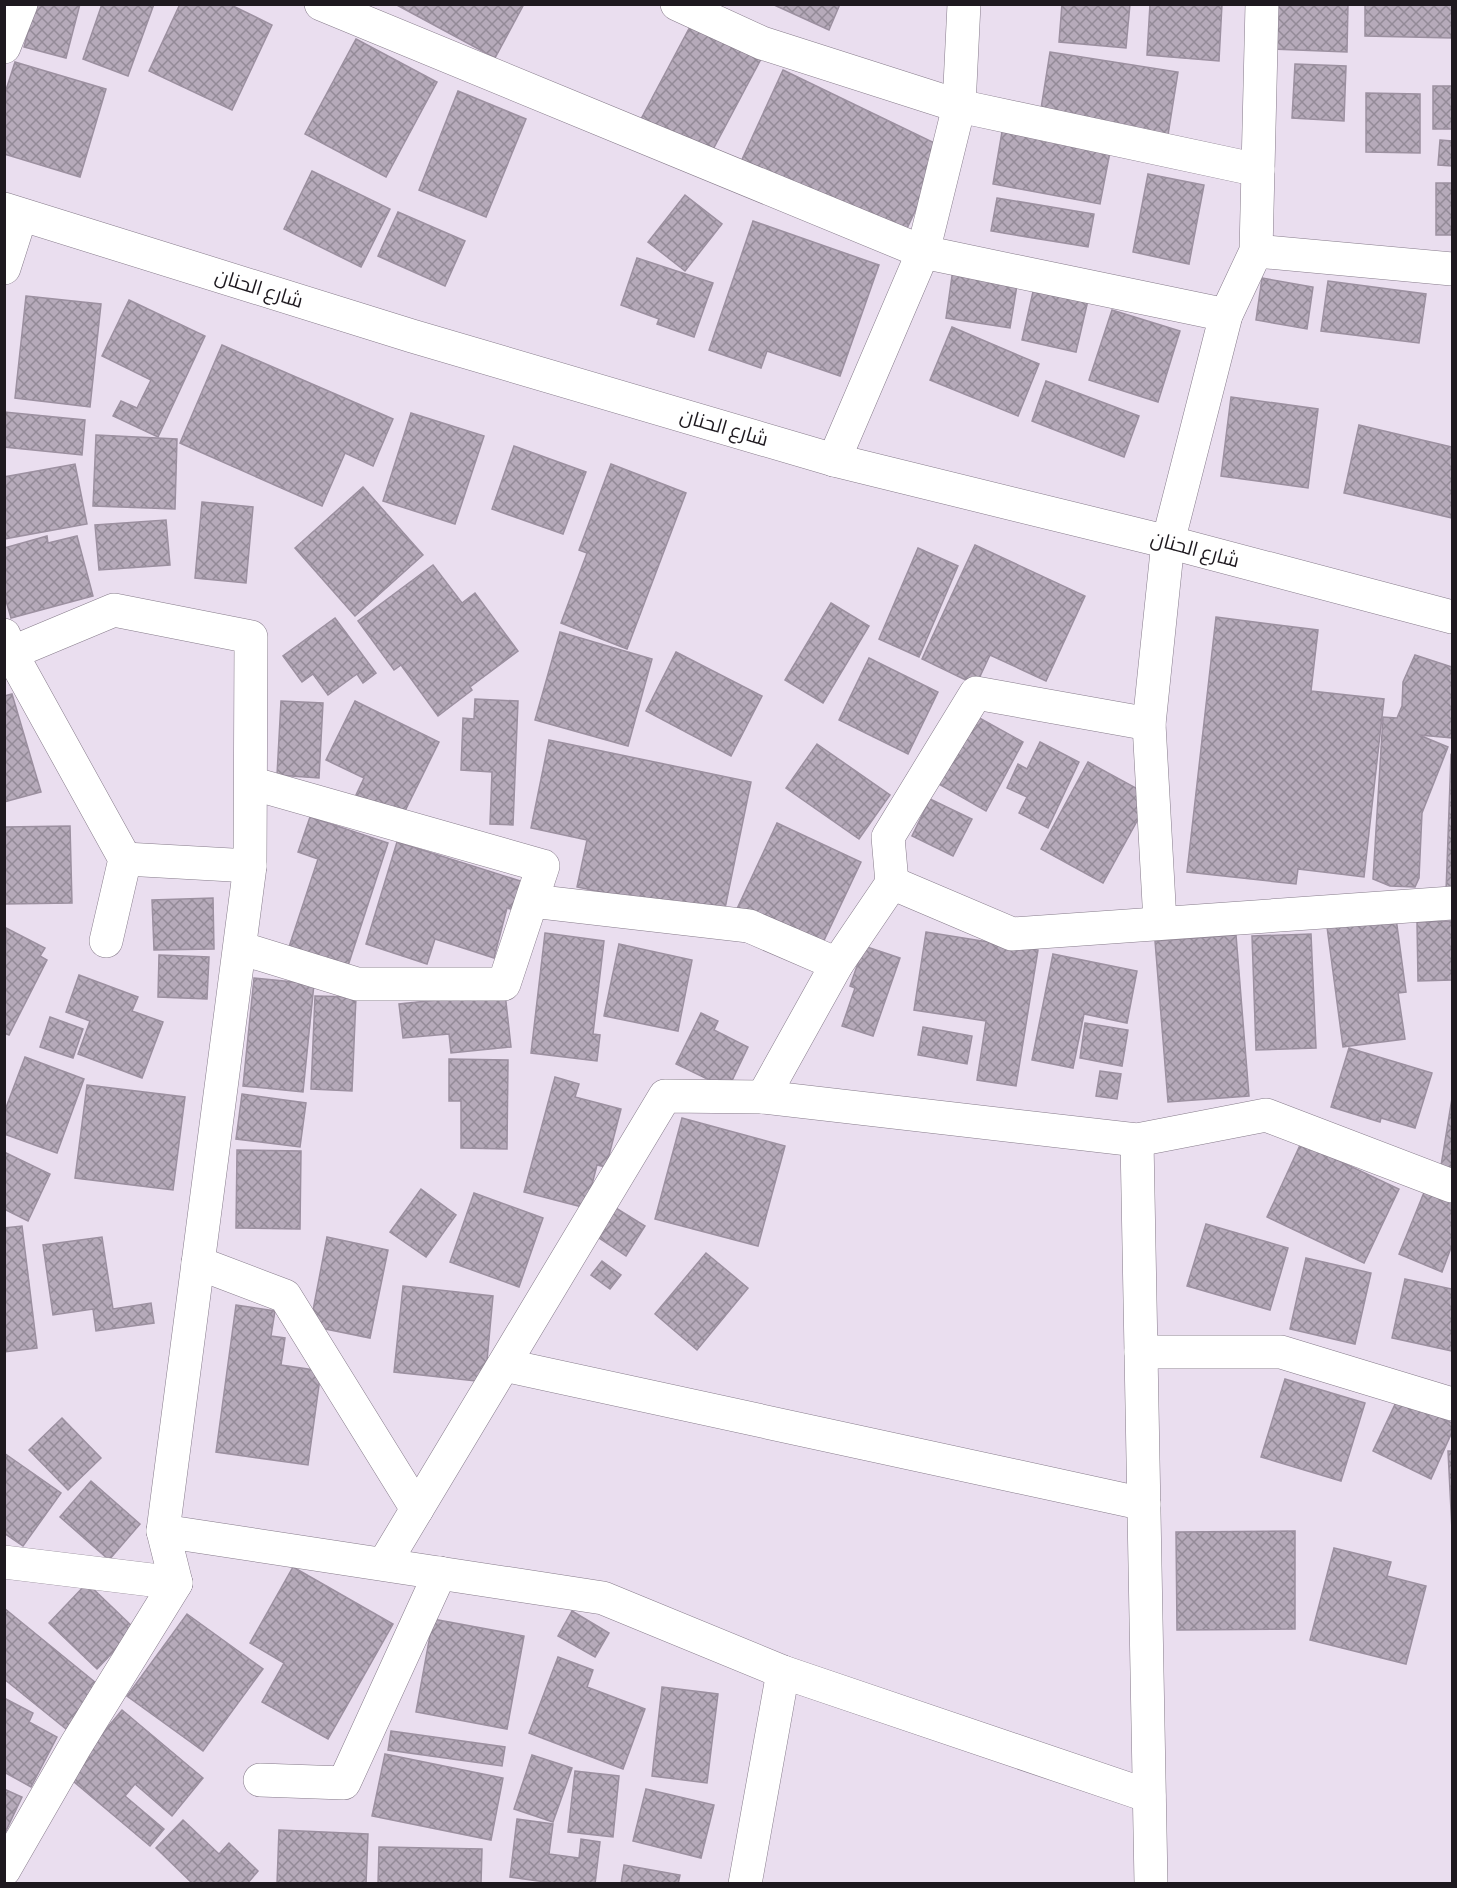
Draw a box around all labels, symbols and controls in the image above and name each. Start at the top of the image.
street label: شارع الحنان [211,262,307,316]
street label: شارع الحنان [677,402,771,454]
street label: شارع الحنان [1148,525,1242,575]

